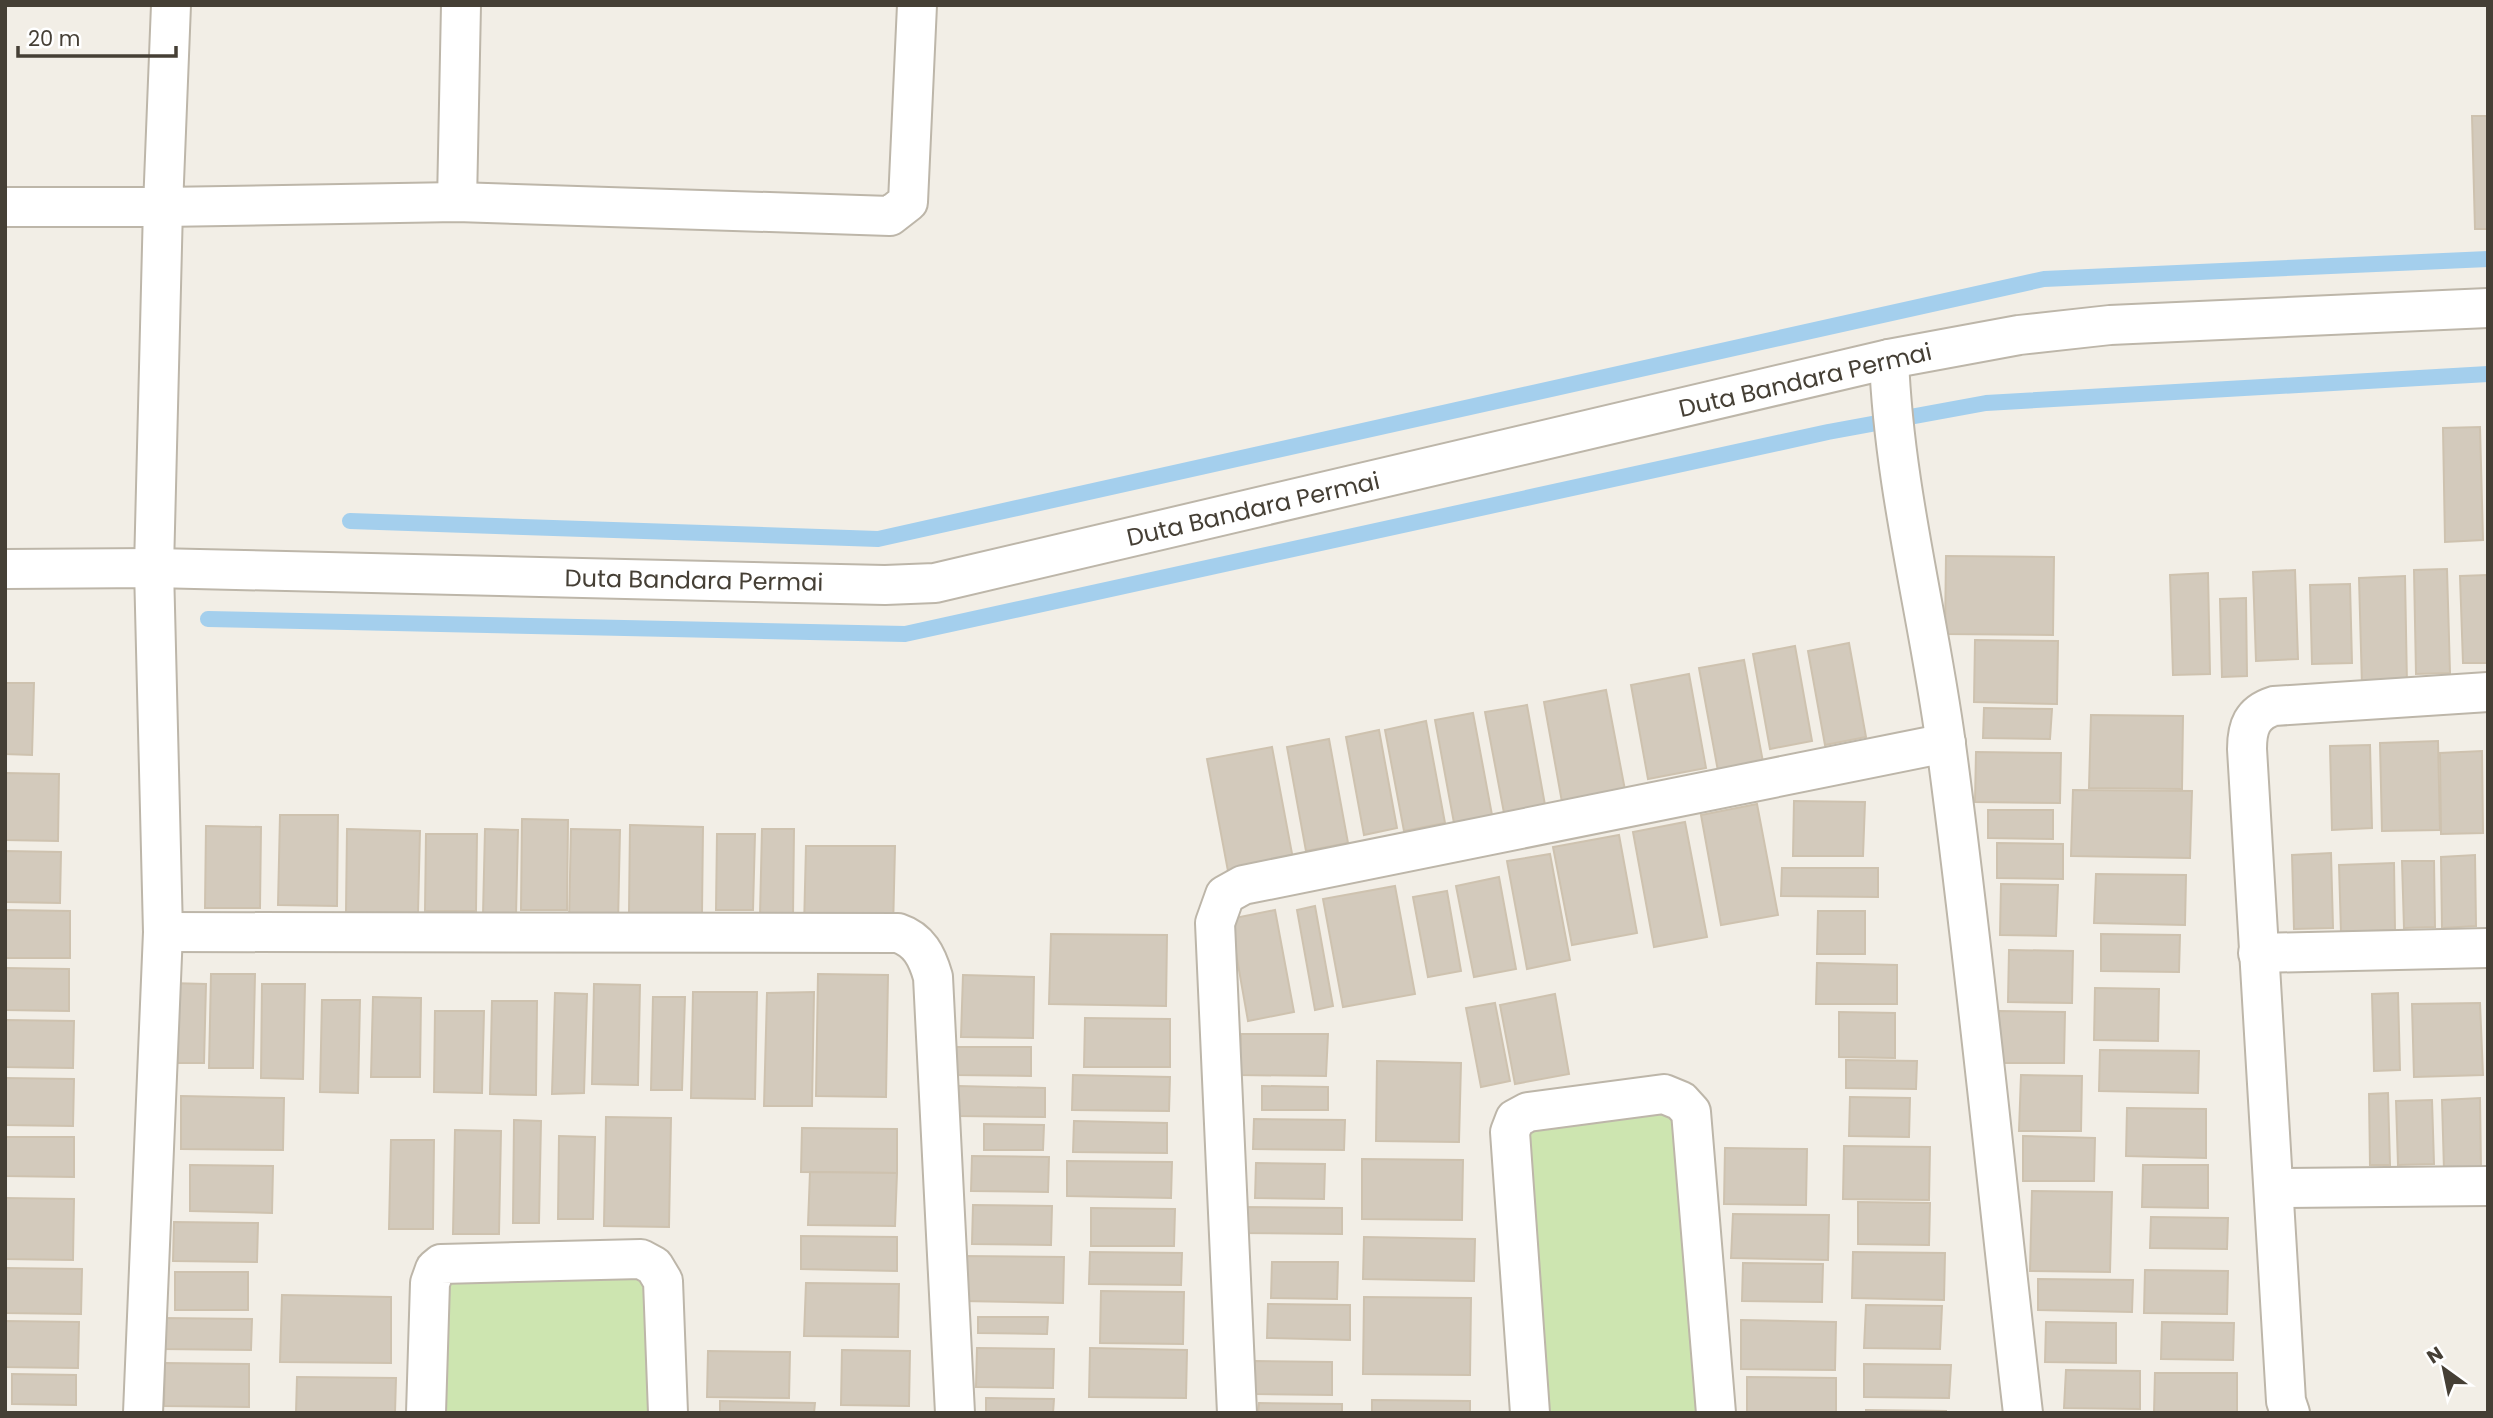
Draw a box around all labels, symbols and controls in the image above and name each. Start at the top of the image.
scale bar [18,14,175,58]
text: 20 m [28,24,81,53]
street label: Duta Bandara Permai [1675,335,1935,425]
street label: Duta Bandara Permai [1123,464,1383,554]
street label: Duta Bandara Permai [564,561,824,599]
north arrow [2409,1334,2479,1404]
text: N [2422,1340,2448,1370]

